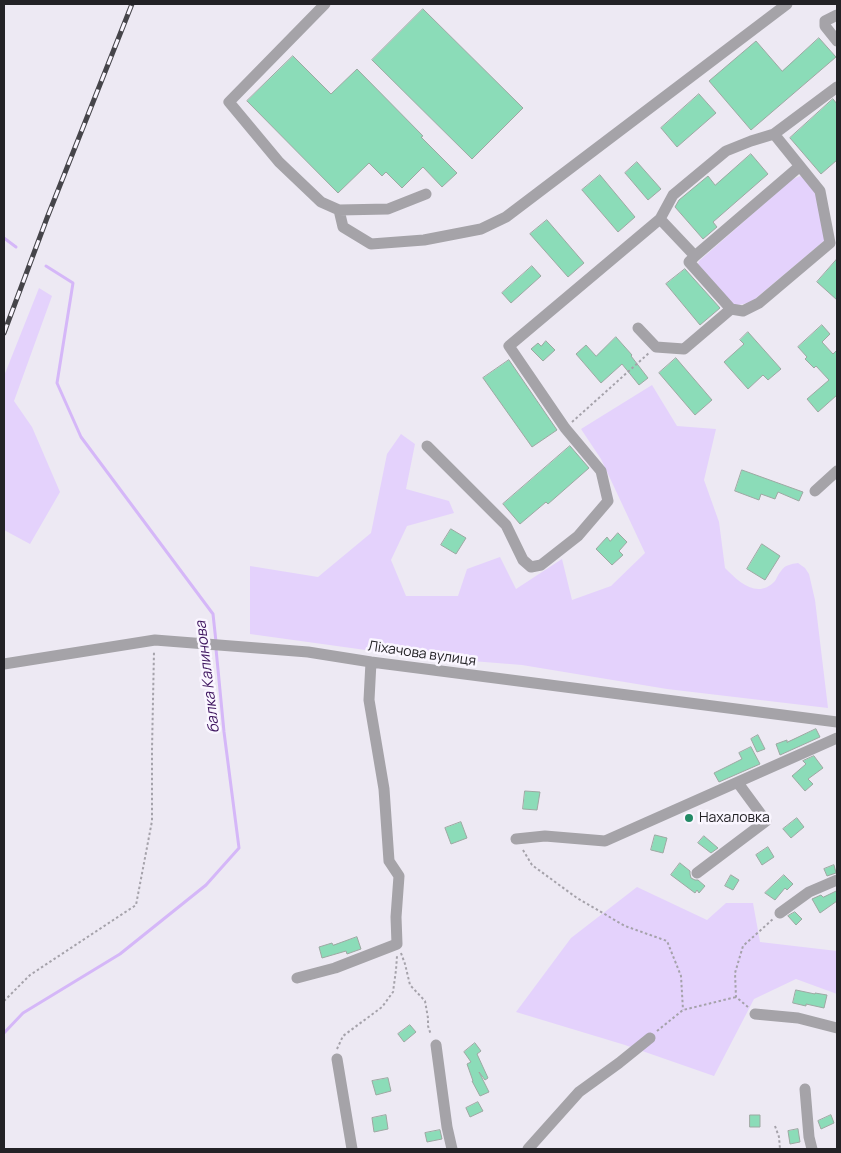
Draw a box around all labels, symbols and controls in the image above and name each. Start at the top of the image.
water label: балка Калинова [192,620,224,734]
street label: Ліхачова вулиця [367,638,477,670]
place label: Нахаловка [699,810,770,826]
marker: Нахаловка [683,812,695,824]

